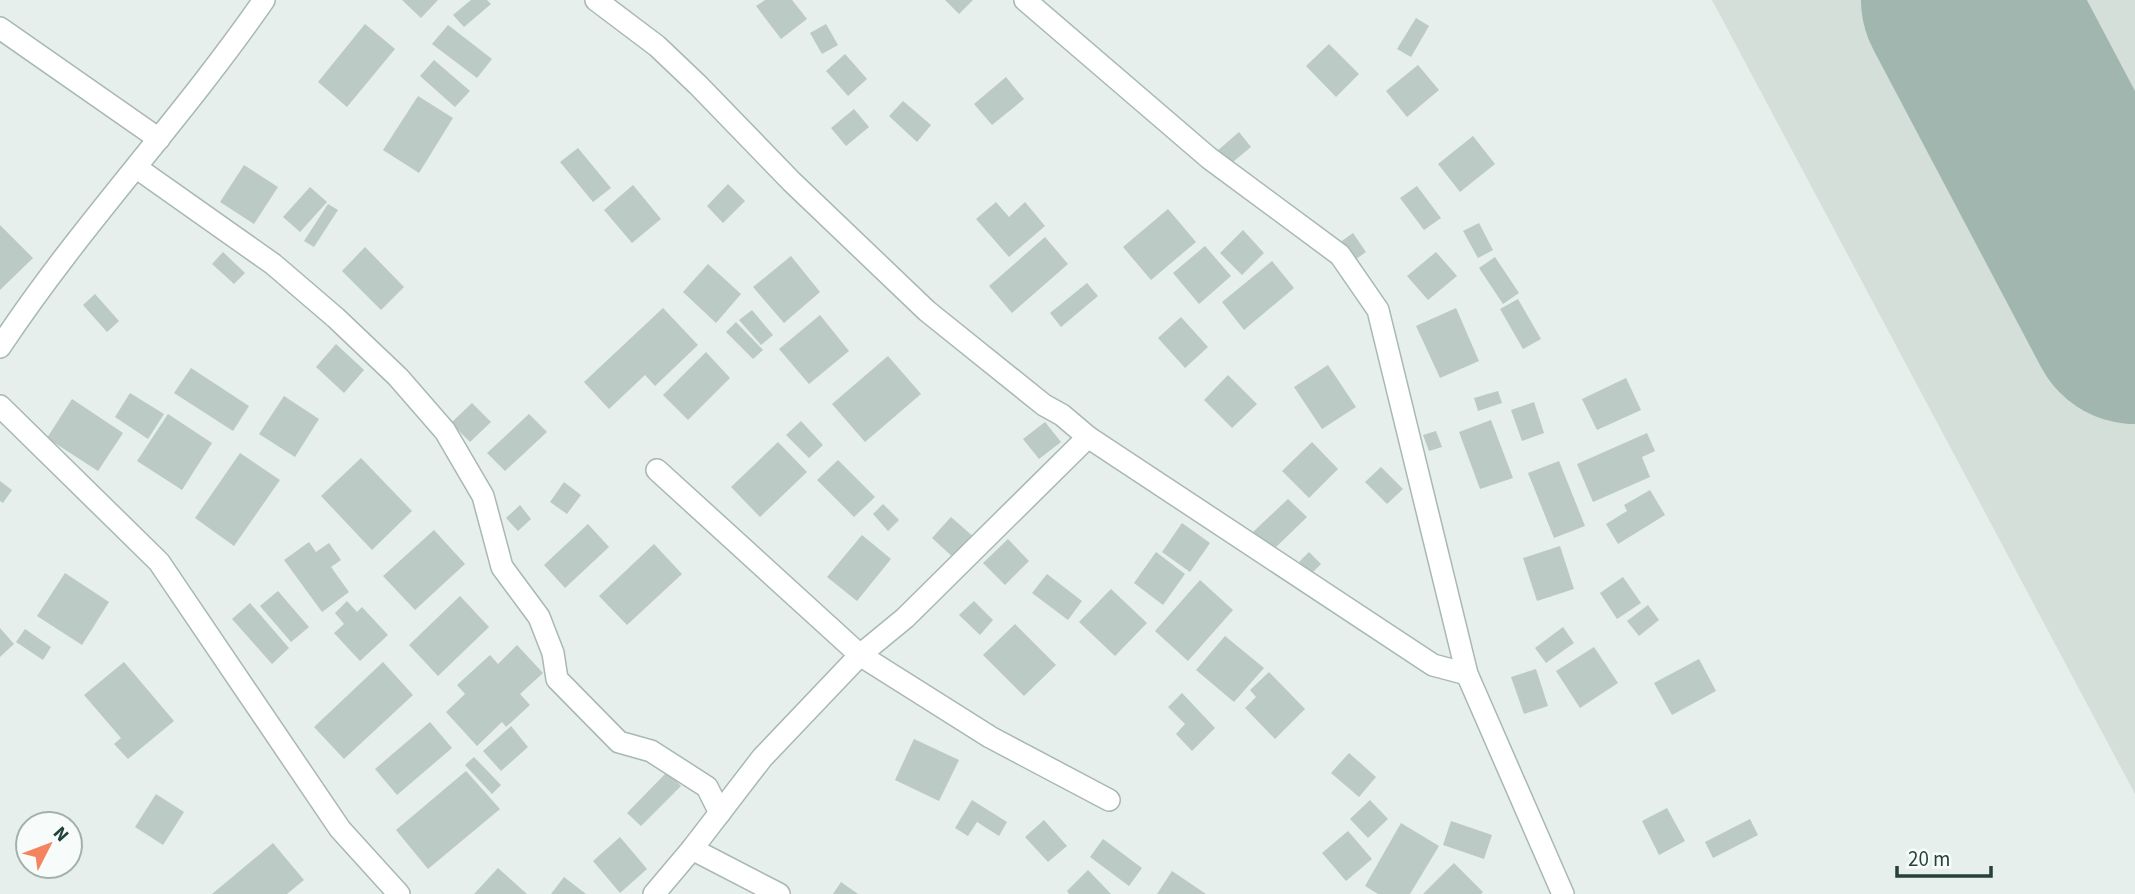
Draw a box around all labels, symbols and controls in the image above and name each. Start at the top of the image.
north arrow [14,810,84,880]
text: N [46,821,75,848]
scale bar [1897,834,1992,878]
text: 20 m [1908,844,1950,874]

